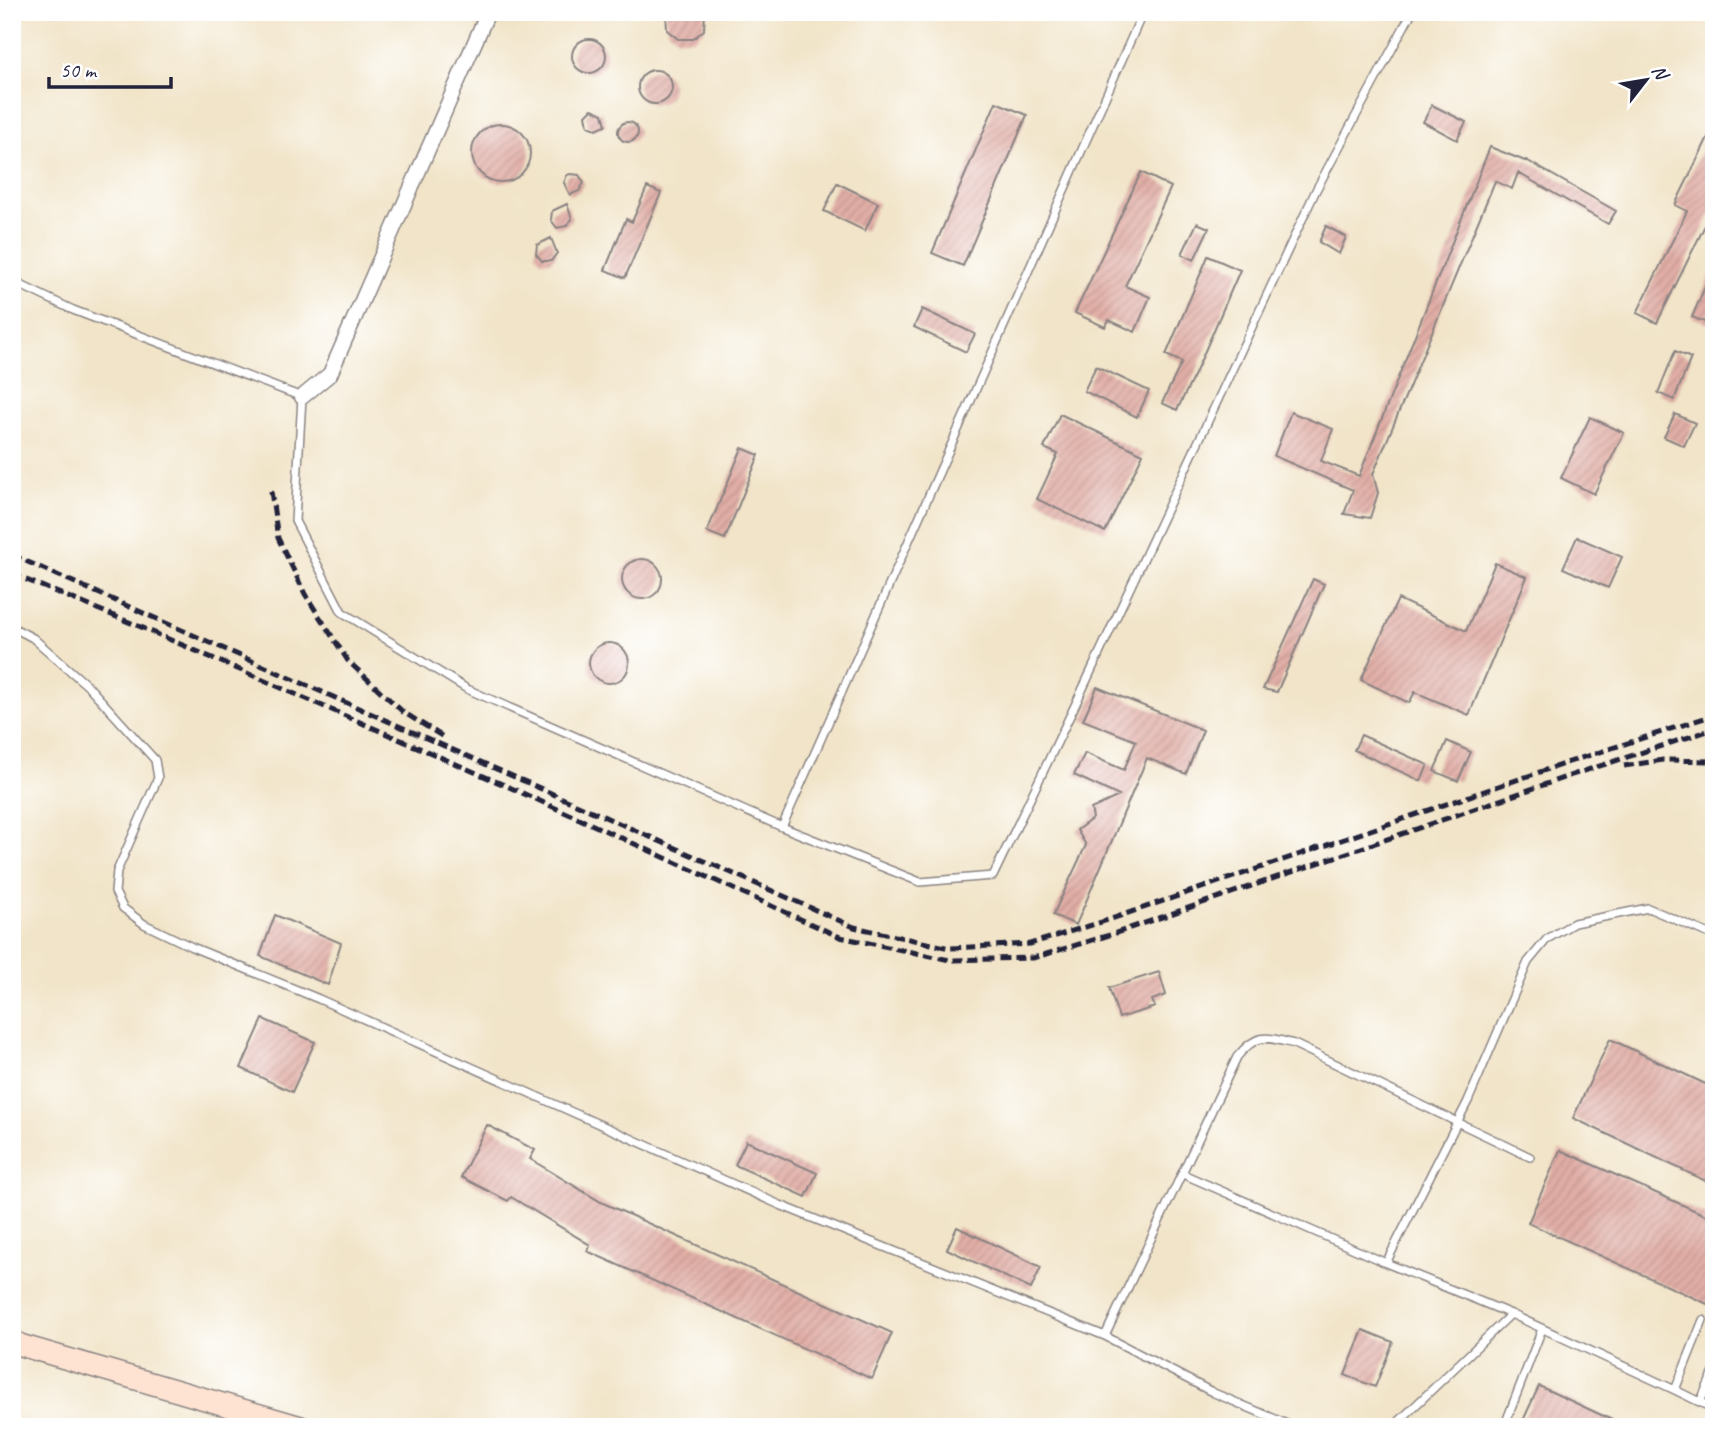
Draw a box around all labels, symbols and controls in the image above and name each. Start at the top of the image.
scale bar [49,46,172,90]
north arrow [1610,46,1680,116]
text: 50 m [60,57,98,83]
text: N [1646,61,1675,86]

